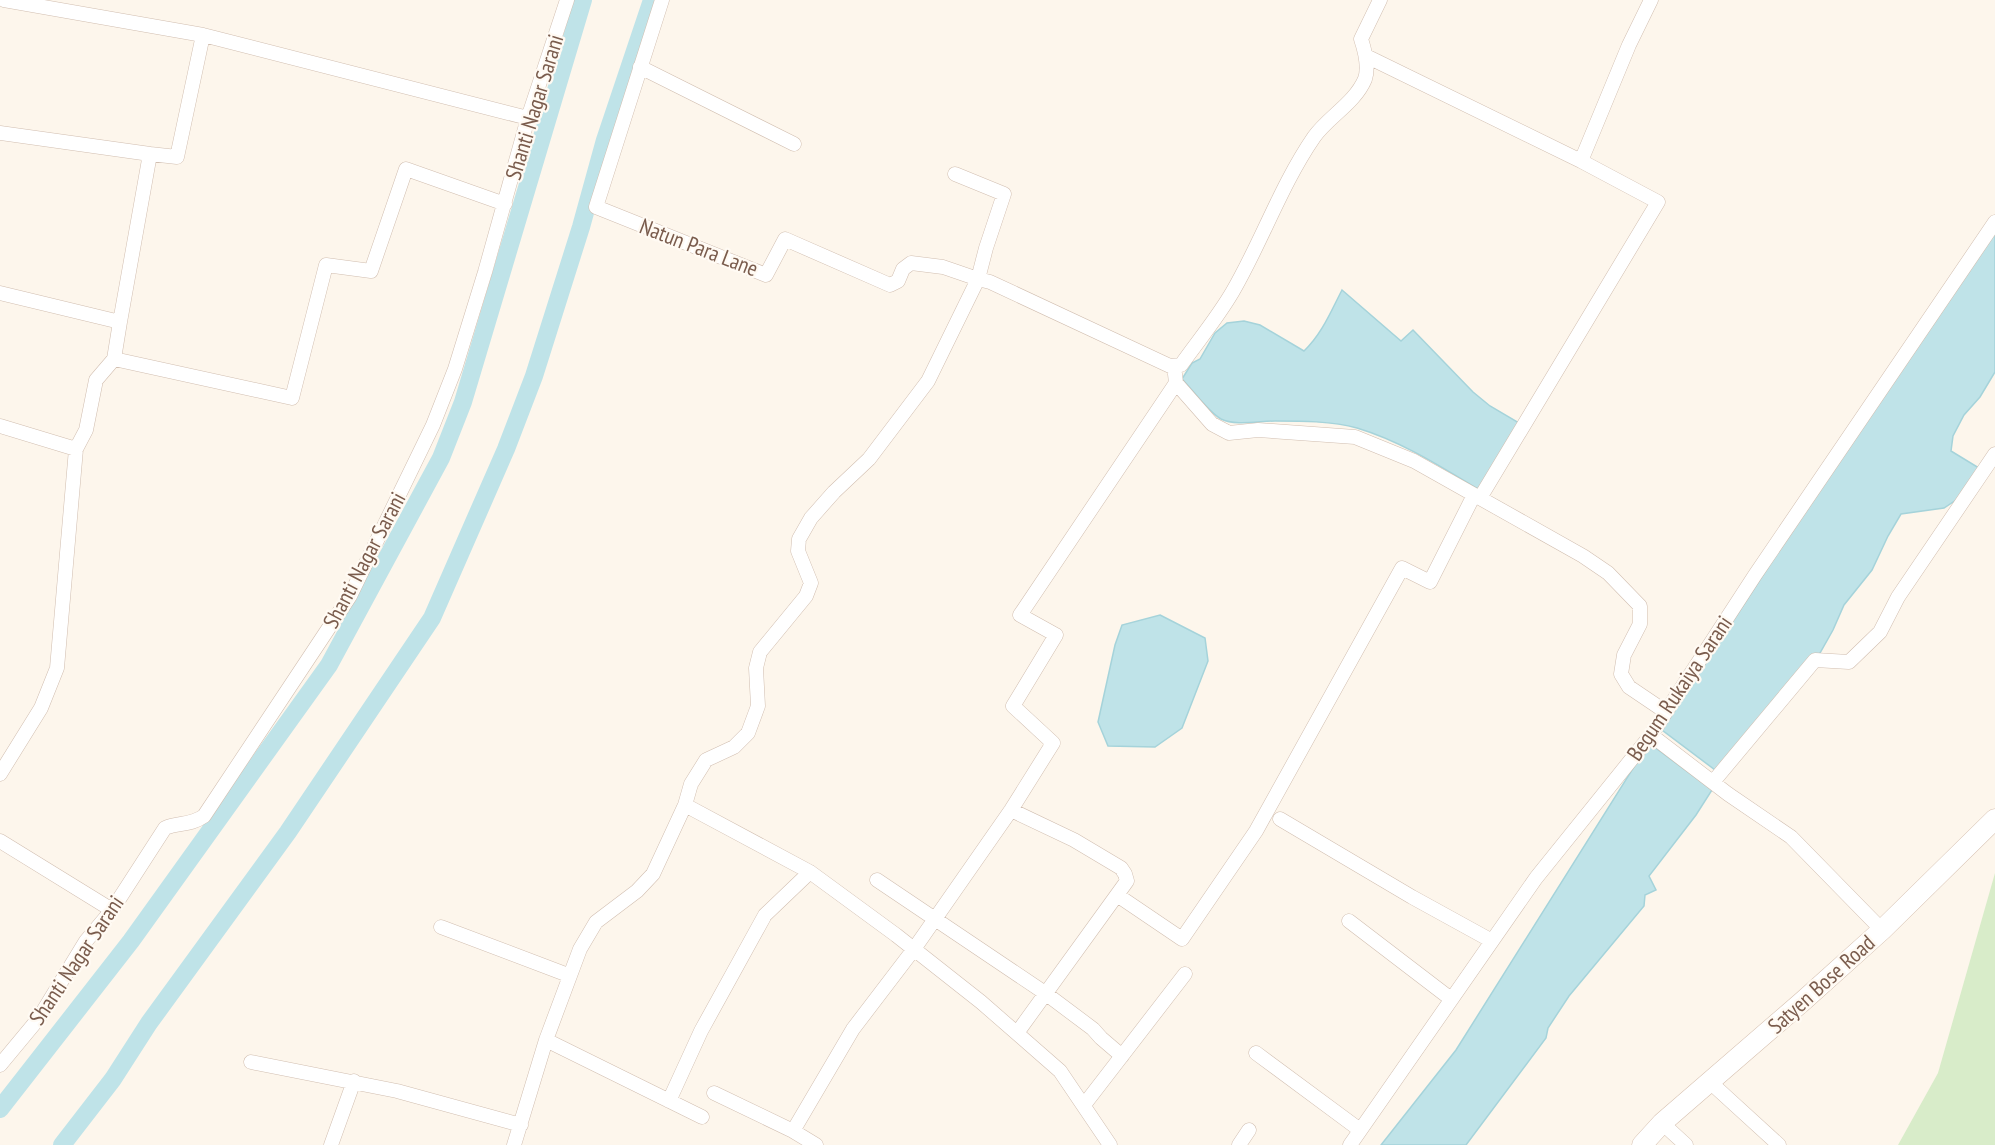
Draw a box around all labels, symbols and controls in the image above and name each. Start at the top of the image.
street label: Shanti Nagar Sarani [499,31,569,183]
street label: Natun Para Lane [636,212,762,282]
street label: Shanti Nagar Sarani [316,487,412,633]
street label: Begum Rukaiya Sarani [1620,610,1738,766]
street label: Shanti Nagar Sarani [22,890,130,1030]
street label: Satyen Bose Road [1762,929,1880,1039]

